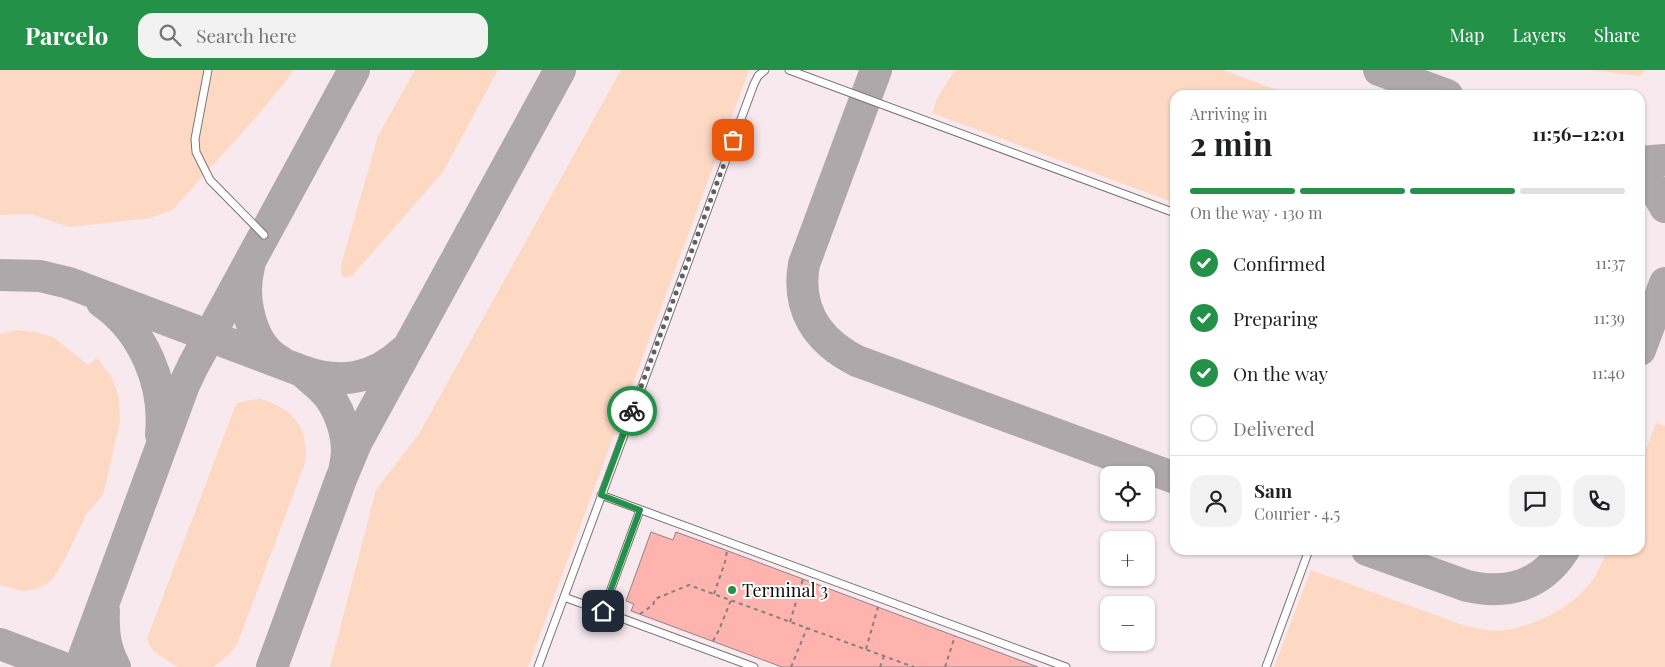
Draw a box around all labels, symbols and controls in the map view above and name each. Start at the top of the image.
search box [138,13,488,58]
text: Parcelo [25,19,108,51]
icon: search [156,21,184,49]
text: Search here [196,22,297,48]
text: Map [1449,23,1484,47]
text: Layers [1512,23,1566,47]
text: Share [1594,23,1640,47]
text: Arriving in [1190,103,1268,124]
pin [712,119,754,161]
text: 11:56–12:01 [1532,120,1625,146]
text: 2 min [1190,121,1273,164]
icon: bag [719,126,747,154]
text: On the way · 130 m [1190,202,1323,223]
icon: check [1190,249,1218,277]
text: Confirmed [1233,250,1326,276]
text: 11:37 [1595,252,1625,273]
icon: check [1190,304,1218,332]
text: Preparing [1233,305,1318,331]
text: 11:39 [1594,307,1625,328]
icon: check [1190,359,1218,387]
text: On the way [1233,360,1328,386]
text: 11:40 [1591,362,1625,383]
courier [607,386,657,436]
icon: bike [618,397,646,425]
text: Delivered [1233,415,1315,441]
map controls [1100,466,1155,651]
button: locate [1100,466,1155,521]
button: person [1190,475,1242,527]
button: chat [1509,475,1561,527]
button: phone [1573,475,1625,527]
text: Sam [1254,477,1292,503]
text: Courier · 4.5 [1254,503,1340,524]
button: + [1100,531,1155,586]
place label: Terminal 3 [742,578,828,602]
marker: Terminal 3 [726,584,738,596]
pin [582,590,624,632]
button: − [1100,596,1155,651]
icon: home [589,597,617,625]

